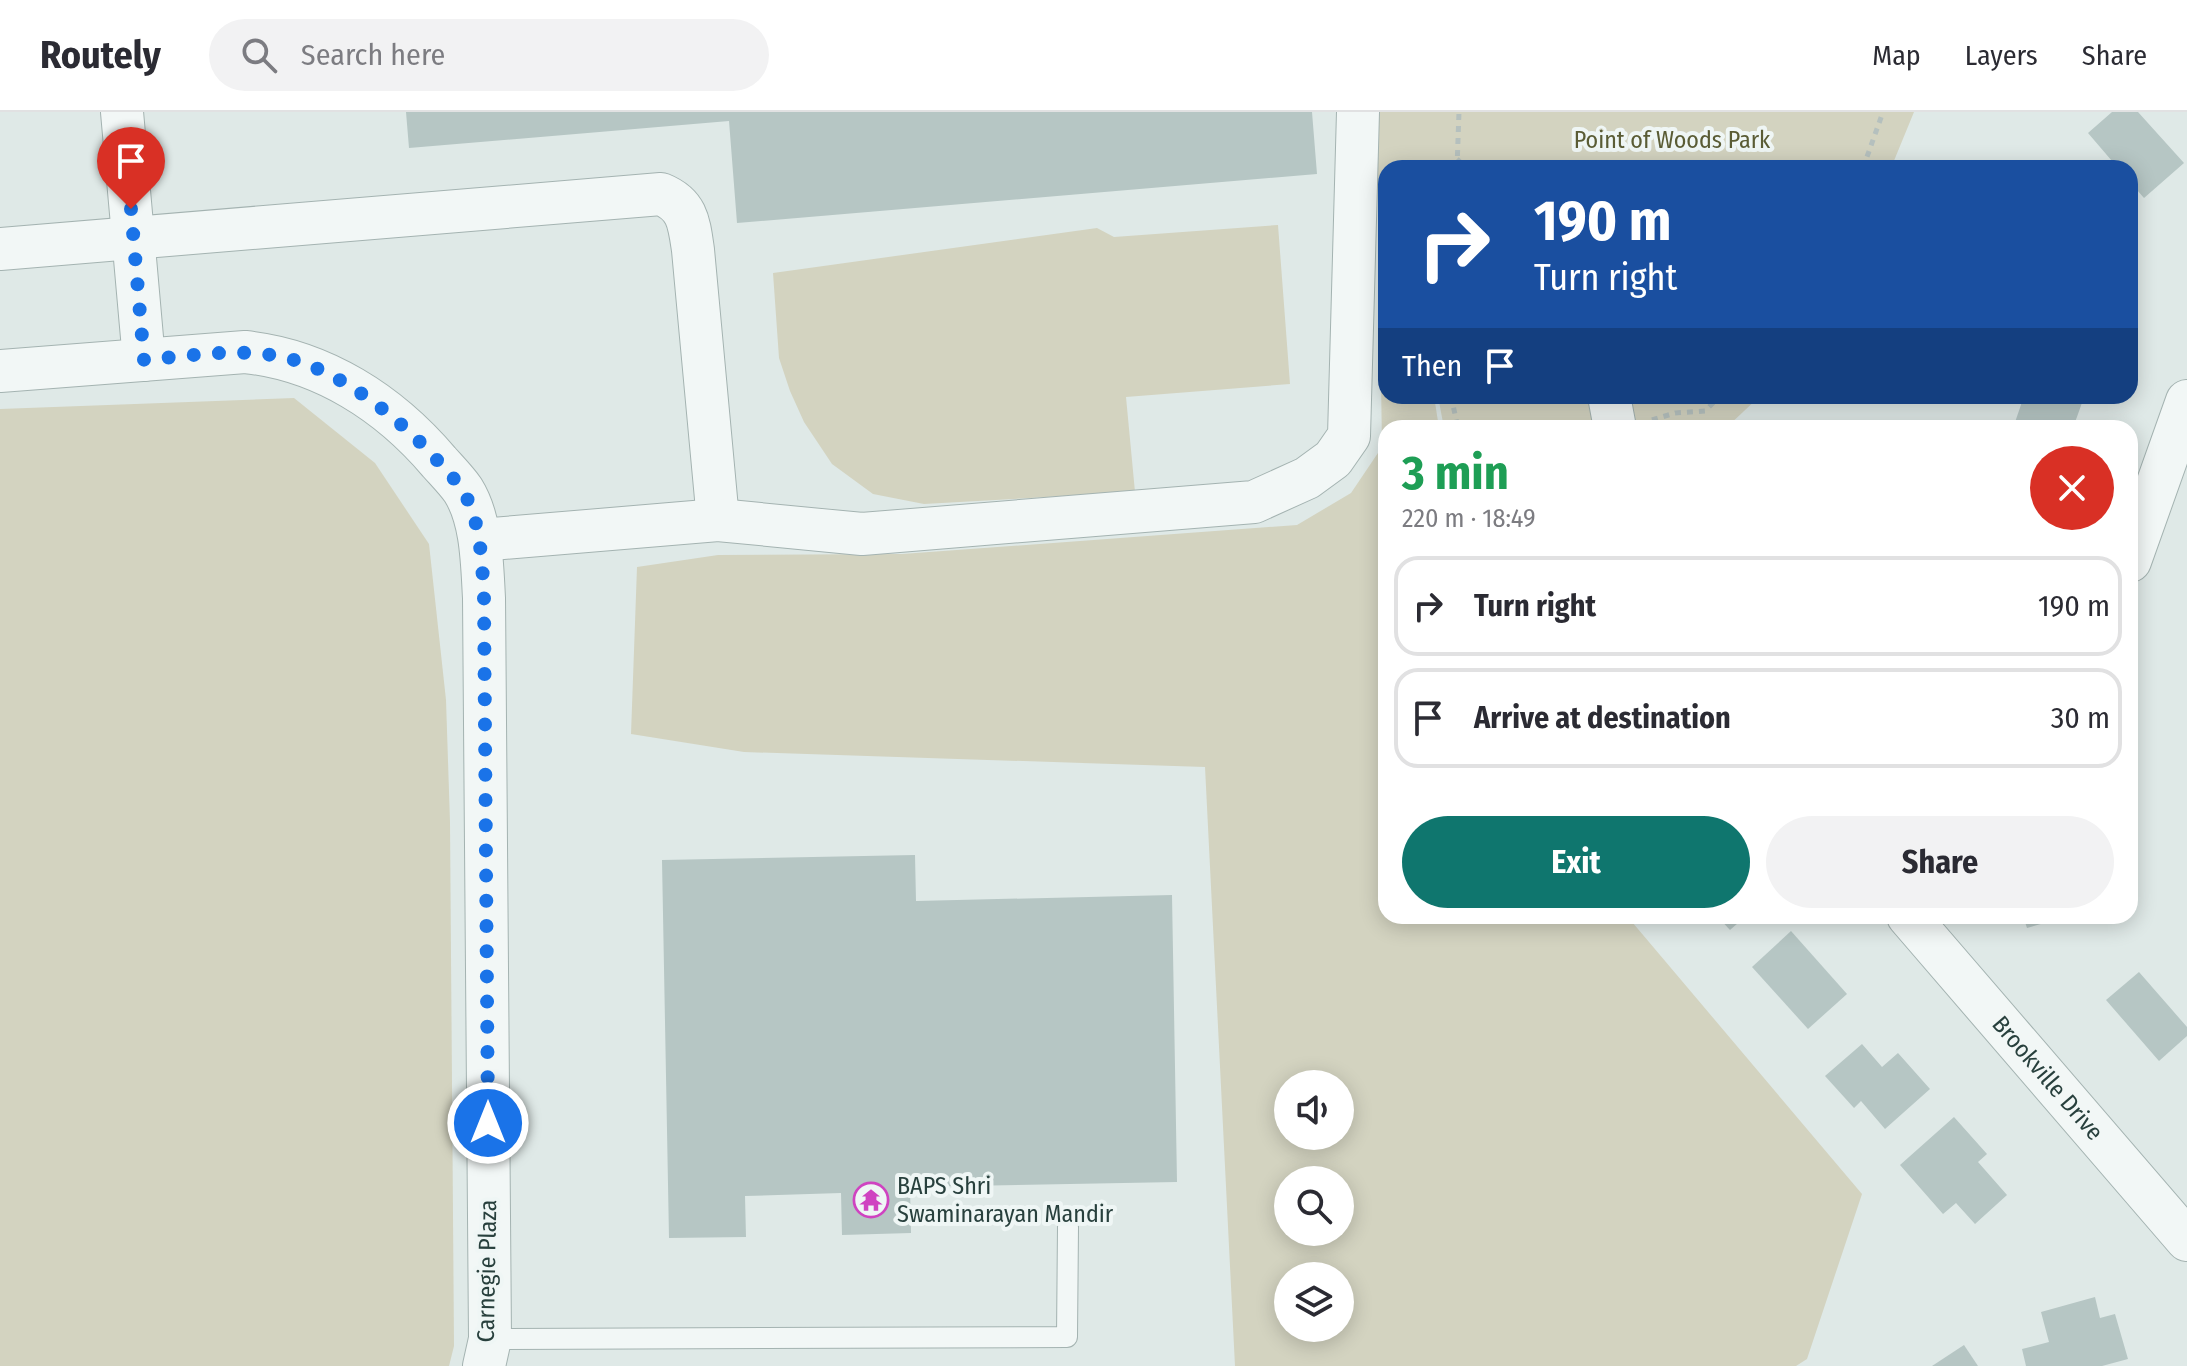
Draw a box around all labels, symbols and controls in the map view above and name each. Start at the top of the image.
search box [209,19,769,91]
text: Routely [40,32,161,78]
icon: search [237,33,281,77]
text: Search here [301,37,445,73]
text: Map [1872,39,1921,72]
text: Layers [1965,39,2038,72]
text: Share [2082,39,2147,72]
park label: Point of Woods Park [1574,126,1771,154]
pin [97,127,165,209]
icon: arrive [109,139,153,183]
text: 190 m [1534,188,1672,255]
icon: right [1402,192,1506,296]
text: Turn right [1534,256,1677,300]
icon: arrive [1478,344,1522,388]
text: Then [1402,348,1462,384]
text: 3 min [1402,444,1509,502]
button: close [2030,446,2114,530]
text: 220 m · 18:49 [1402,503,1536,534]
icon: right [1406,584,1450,628]
text: Turn right [1474,588,1596,624]
text: 190 m [2038,588,2110,624]
icon: arrive [1406,696,1450,740]
text: Arrive at destination [1474,700,1731,736]
text: 30 m [2051,700,2110,736]
button: Exit [1402,816,1750,908]
button: Share [1766,816,2114,908]
street label: Brookville Drive [1986,1010,2109,1146]
map controls [1274,1070,1354,1342]
button: sound [1274,1070,1354,1150]
position arrow [446,1081,530,1165]
button: search [1274,1166,1354,1246]
place label: BAPS Shri Swaminarayan Mandir [897,1172,1114,1228]
temple icon: BAPS Shri Swaminarayan Mandir [852,1181,890,1219]
street label: Carnegie Plaza [472,1199,502,1343]
button: layers [1274,1262,1354,1342]

